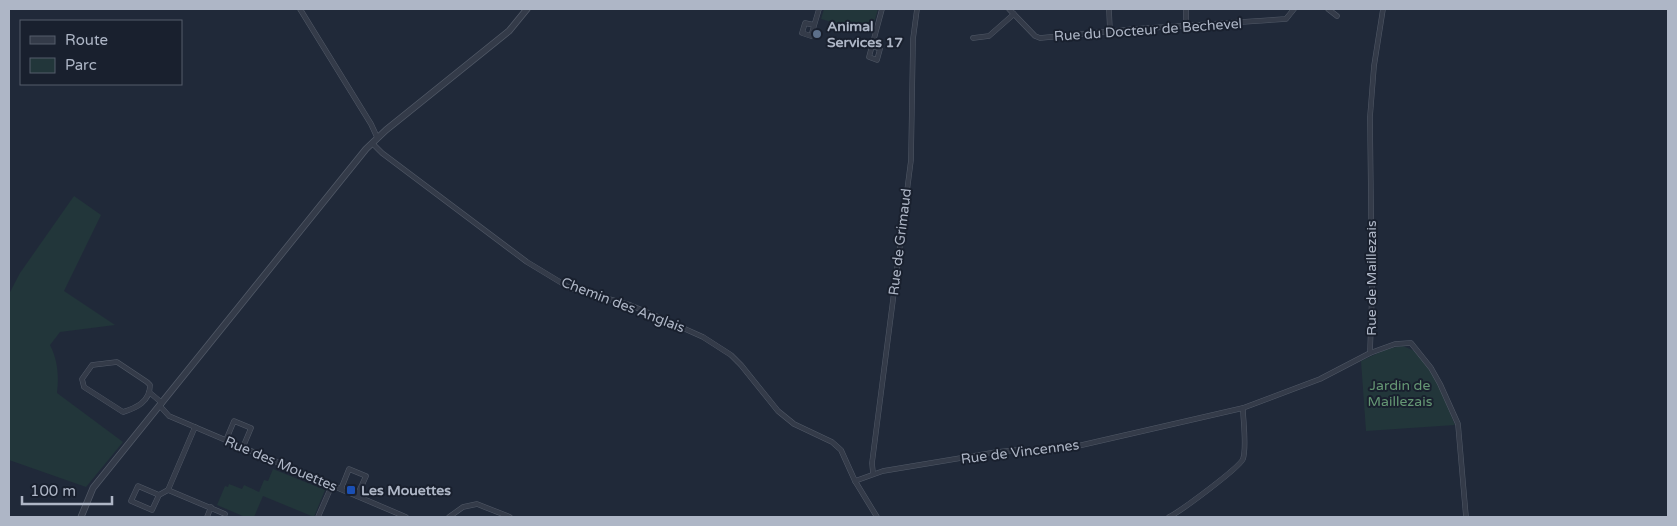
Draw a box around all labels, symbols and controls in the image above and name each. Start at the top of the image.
street label: Rue du Docteur de Bechevel [1053,15,1243,45]
place label: Animal Services 17 [827,18,903,51]
legend [20,20,182,85]
marker: Animal Services 17 [811,28,823,40]
text: Route [65,31,108,49]
text: Parc [65,56,97,74]
street label: Rue de Grimaud [885,187,915,297]
street label: Rue de Maillezais [1363,220,1380,336]
street label: Chemin des Anglais [559,274,687,337]
park label: Jardin de Maillezais [1368,377,1433,410]
street label: Rue des Mouettes [222,433,340,496]
street label: Rue de Vincennes [960,436,1080,468]
scale bar [22,474,112,506]
text: 100 m [30,482,76,500]
place label: Les Mouettes [361,482,451,499]
marker: Les Mouettes [345,484,357,496]

